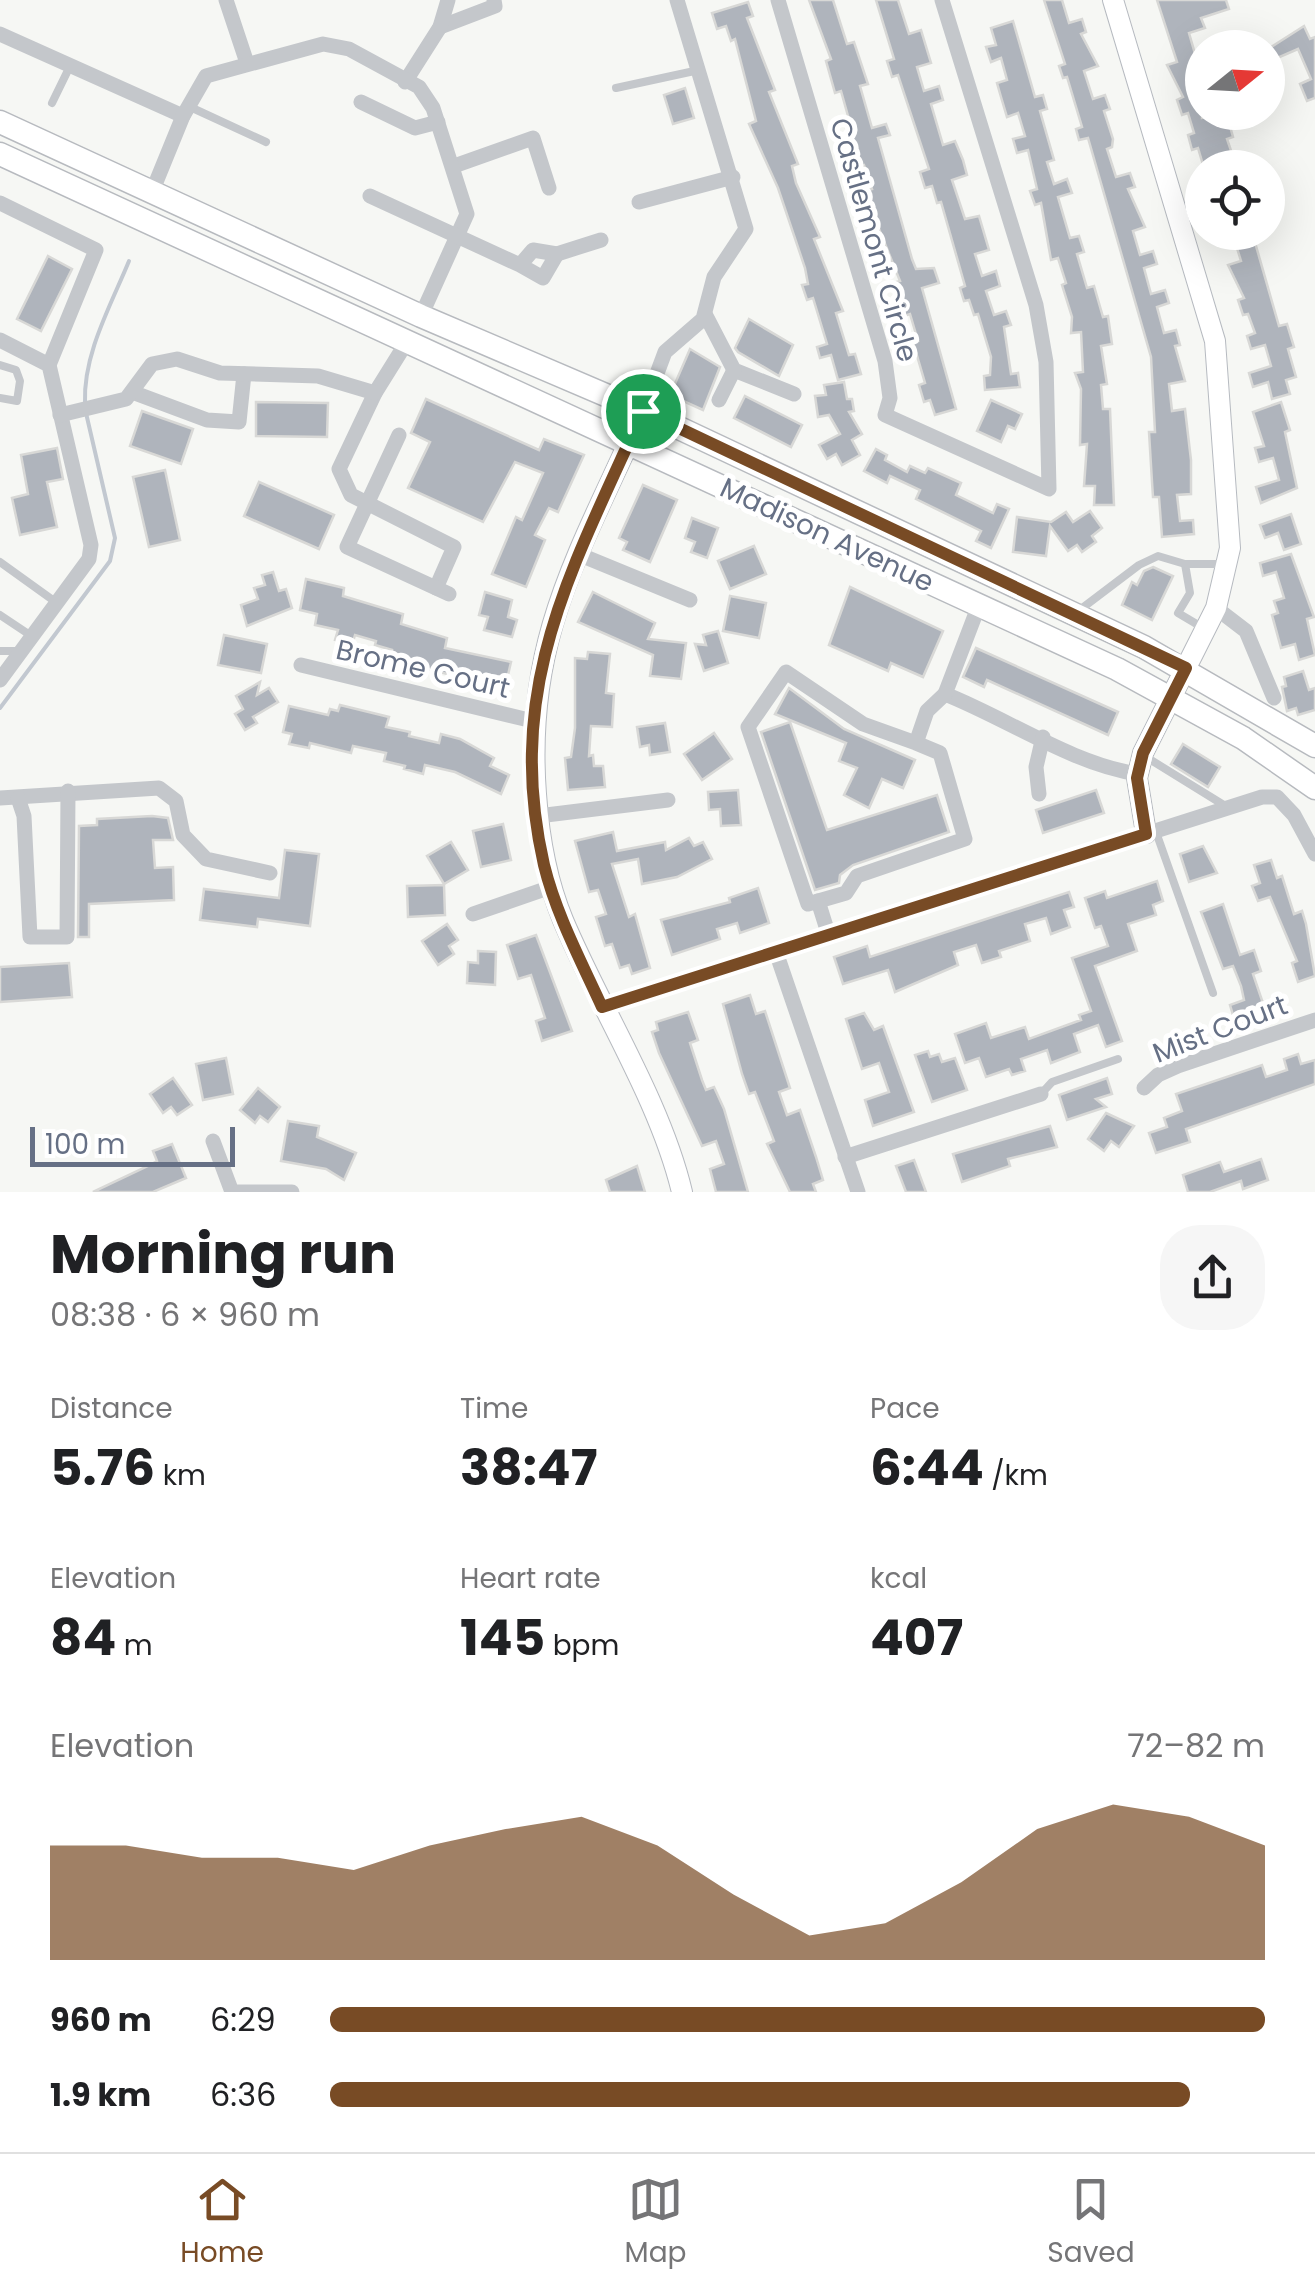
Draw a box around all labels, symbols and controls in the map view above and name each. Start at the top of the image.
north arrow [1185,30,1285,130]
map controls [1185,30,1285,250]
street label: Castlemont Circle [821,113,927,367]
button: locate [1185,150,1285,250]
pin [601,369,686,454]
icon: arrive [616,384,671,439]
street label: Madison Avenue [714,468,940,602]
street label: Brome Court [332,630,514,708]
street label: Mist Court [1147,985,1293,1073]
scale bar [30,1122,235,1166]
text: 100 m [45,1125,125,1164]
text: Morning run [50,1215,396,1292]
button: share [1160,1225,1265,1330]
text: 08:38 · 6 × 960 m [50,1292,320,1337]
text: Distance [50,1389,173,1428]
text: Time [460,1389,528,1428]
text: Pace [870,1389,940,1428]
text: 5.76 [50,1432,155,1503]
text: 38:47 [460,1432,597,1503]
text: 6:44 [870,1432,984,1503]
text: km [155,1456,206,1495]
text: /km [984,1456,1048,1495]
text: Elevation [50,1559,176,1598]
text: Heart rate [460,1559,601,1598]
text: kcal [870,1559,927,1598]
text: 84 [50,1602,116,1673]
text: 145 [460,1602,545,1673]
text: 407 [870,1602,963,1673]
text: m [116,1626,153,1665]
text: bpm [545,1626,619,1665]
text: Elevation [50,1723,194,1768]
text: 72–82 m [1127,1723,1265,1768]
text: 960 m [50,1997,152,2042]
text: 6:29 [210,1997,276,2042]
text: 1.9 km [50,2072,151,2117]
text: 6:36 [210,2072,276,2117]
tab: Home [180,2172,264,2274]
tab: Map [625,2172,687,2274]
tab: Saved [1047,2172,1135,2274]

